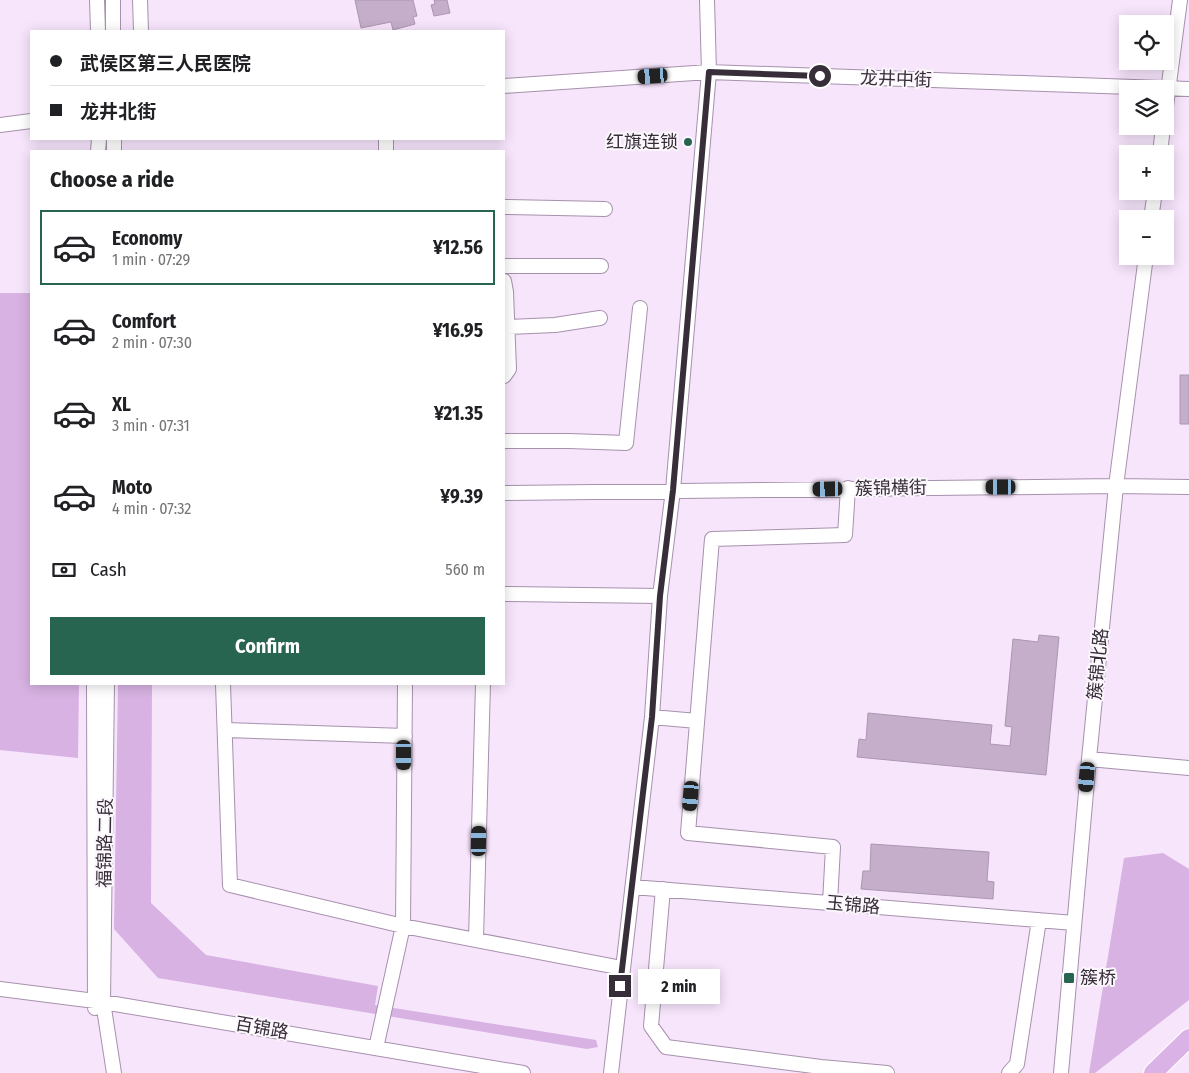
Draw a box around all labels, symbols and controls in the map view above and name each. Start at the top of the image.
map controls [1119,15,1174,265]
button: locate [1119,15,1174,70]
text: 武侯区第三人民医院 [80,52,251,75]
route start [809,65,831,87]
car [637,67,668,85]
street label: 龙井中街 [860,67,932,91]
button: layers [1119,80,1174,135]
text: 龙井北街 [80,100,156,123]
place label: 红旗连锁 [606,131,678,153]
marker: 红旗连锁 [682,136,694,148]
button: + [1119,145,1174,200]
text: Choose a ride [50,166,174,193]
button: − [1119,210,1174,265]
icon: car [52,225,97,270]
text: Economy [112,227,182,250]
text: ¥12.56 [433,236,483,259]
text: 1 min · 07:29 [112,250,190,269]
icon: car [52,308,97,353]
text: Comfort [112,310,176,333]
text: ¥16.95 [433,319,483,342]
text: 2 min · 07:30 [112,333,192,352]
icon: car [52,391,97,436]
text: XL [112,393,131,416]
text: ¥21.35 [434,402,483,425]
text: 3 min · 07:31 [112,416,190,435]
icon: car [52,474,97,519]
text: Moto [112,476,152,499]
street label: 簇锦横街 [855,476,927,500]
car [986,480,1016,495]
car [812,481,843,497]
text: ¥9.39 [440,485,483,508]
text: 4 min · 07:32 [112,499,191,518]
icon: cash [50,556,78,584]
text: Cash [90,558,127,581]
text: 560 m [445,560,485,579]
button: Confirm [50,617,485,675]
street label: 簇锦北路 [1083,627,1113,701]
car [396,740,411,770]
car [1078,761,1095,793]
car [682,780,699,812]
street label: 福锦路二段 [93,798,117,888]
car [471,826,486,856]
street label: 玉锦路 [825,892,881,918]
place label: 簇桥 [1080,967,1116,989]
callout: 2 min [638,968,720,1004]
marker: 簇桥 [1062,971,1076,985]
route end [609,975,631,997]
text: 2 min [661,977,697,996]
street label: 百锦路 [234,1012,290,1044]

